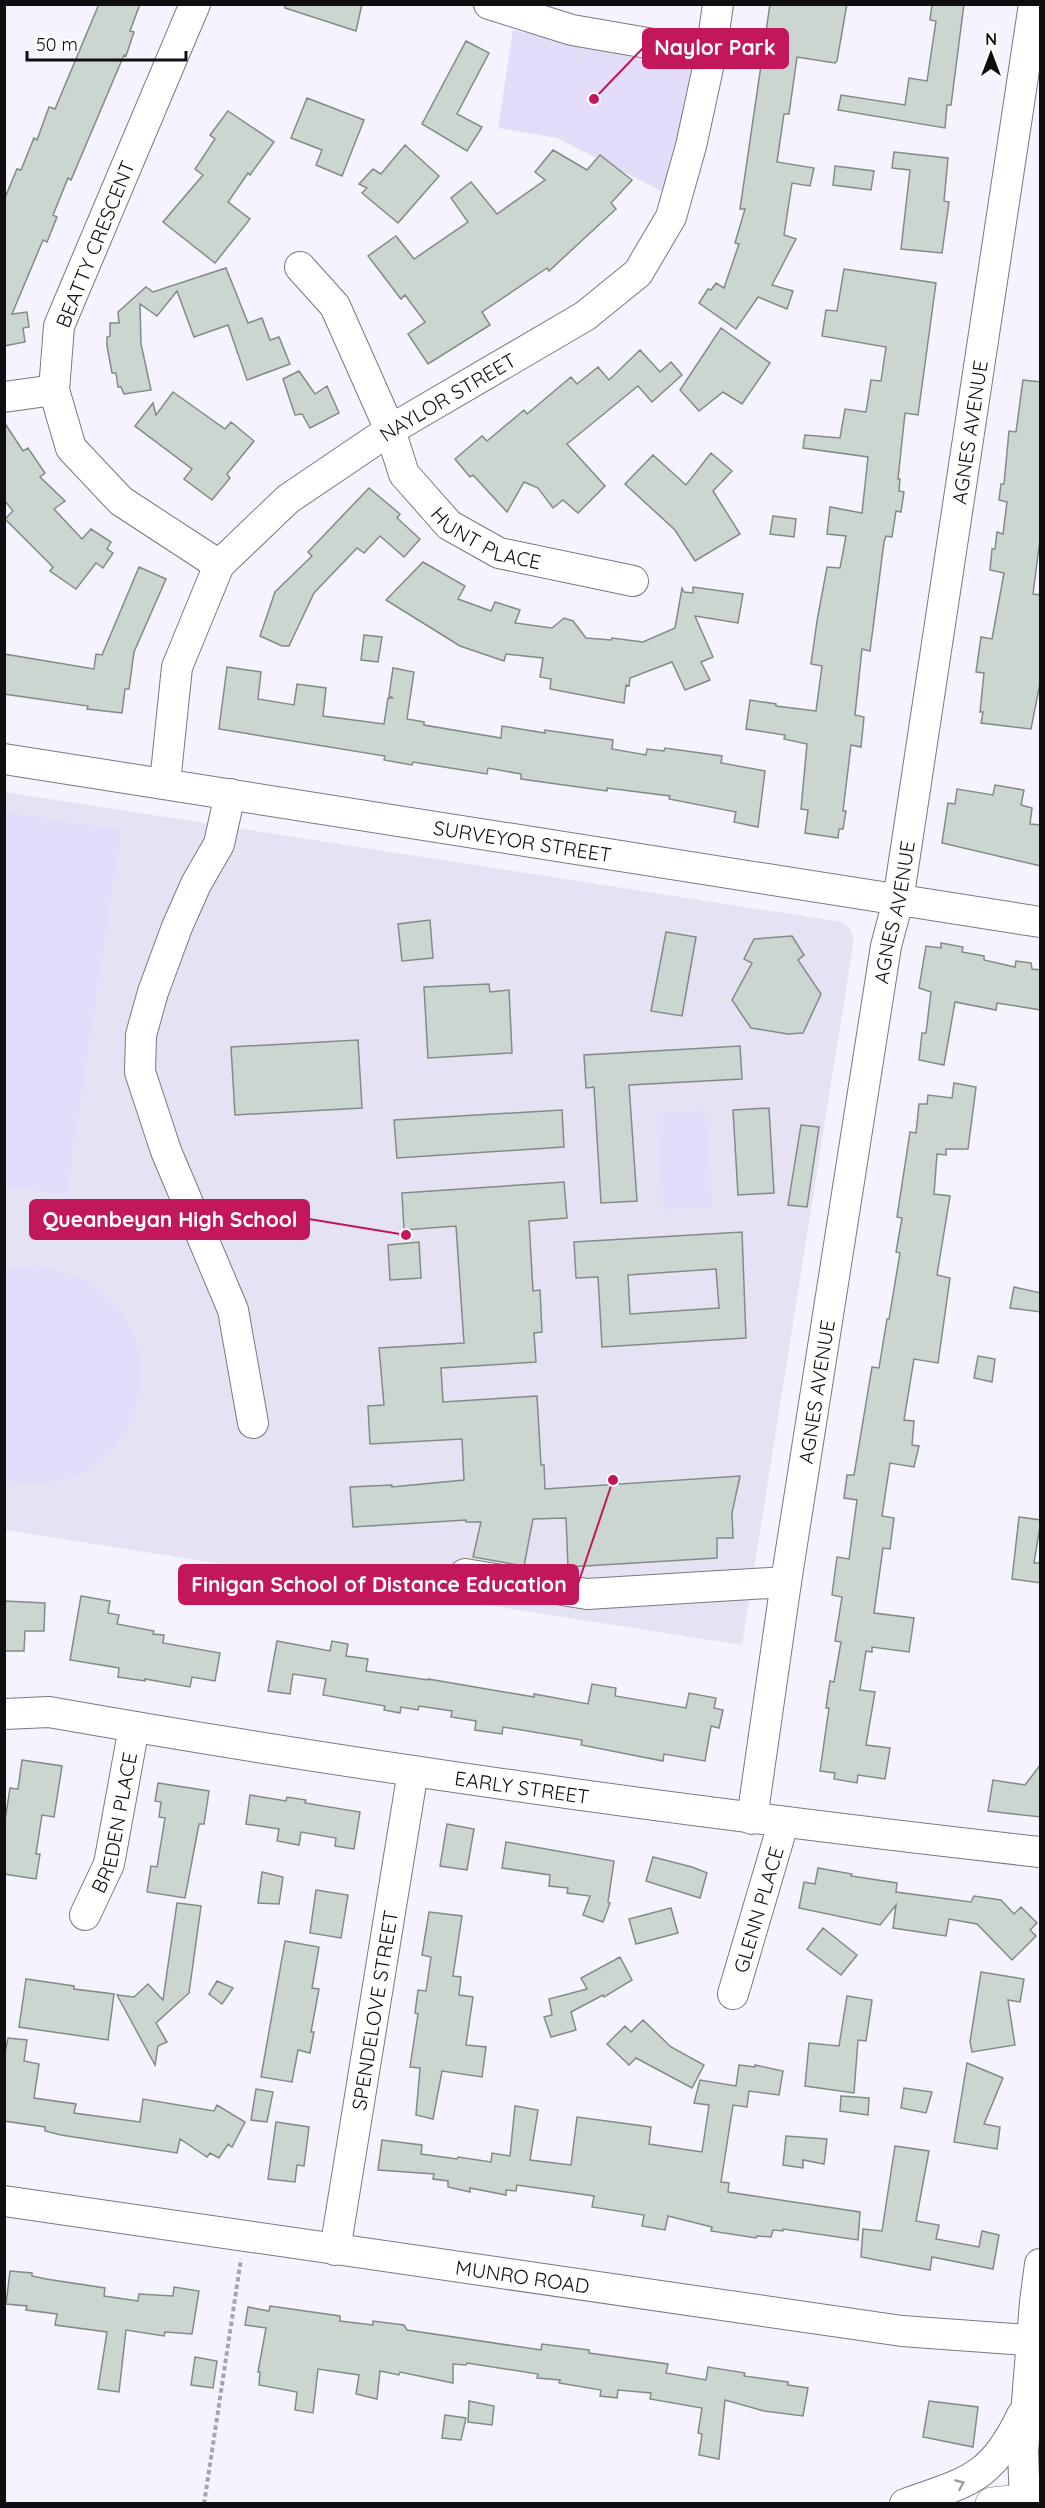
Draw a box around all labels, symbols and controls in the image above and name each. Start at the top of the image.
scale bar [27,24,186,62]
north arrow [961,24,1021,84]
callout: Naylor Park [643,29,788,68]
text: N [985,29,997,49]
text: 50 m [36,33,78,56]
text: Naylor Park [654,34,776,60]
street label: BEATTY CRESCENT [50,157,140,331]
street label: NAYLOR STREET [374,347,520,446]
street label: AGNES AVENUE [946,358,992,506]
street label: HUNT PLACE [426,501,543,574]
street label: SURVEYOR STREET [432,814,613,867]
street label: AGNES AVENUE [868,839,919,985]
callout: Queanbeyan High School [30,1200,309,1239]
text: Queanbeyan High School [42,1206,298,1232]
street label: AGNES AVENUE [792,1318,840,1466]
callout: Finigan School of Distance Education [179,1565,578,1604]
text: Finigan School of Distance Education [191,1571,567,1597]
street label: BREDEN PLACE [85,1750,142,1897]
street label: EARLY STREET [453,1765,591,1809]
street label: GLENN PLACE [727,1844,788,1976]
street label: SPENDELOVE STREET [345,1908,403,2112]
street label: MUNRO ROAD [454,2254,591,2298]
one-way arrow [954,2479,965,2491]

